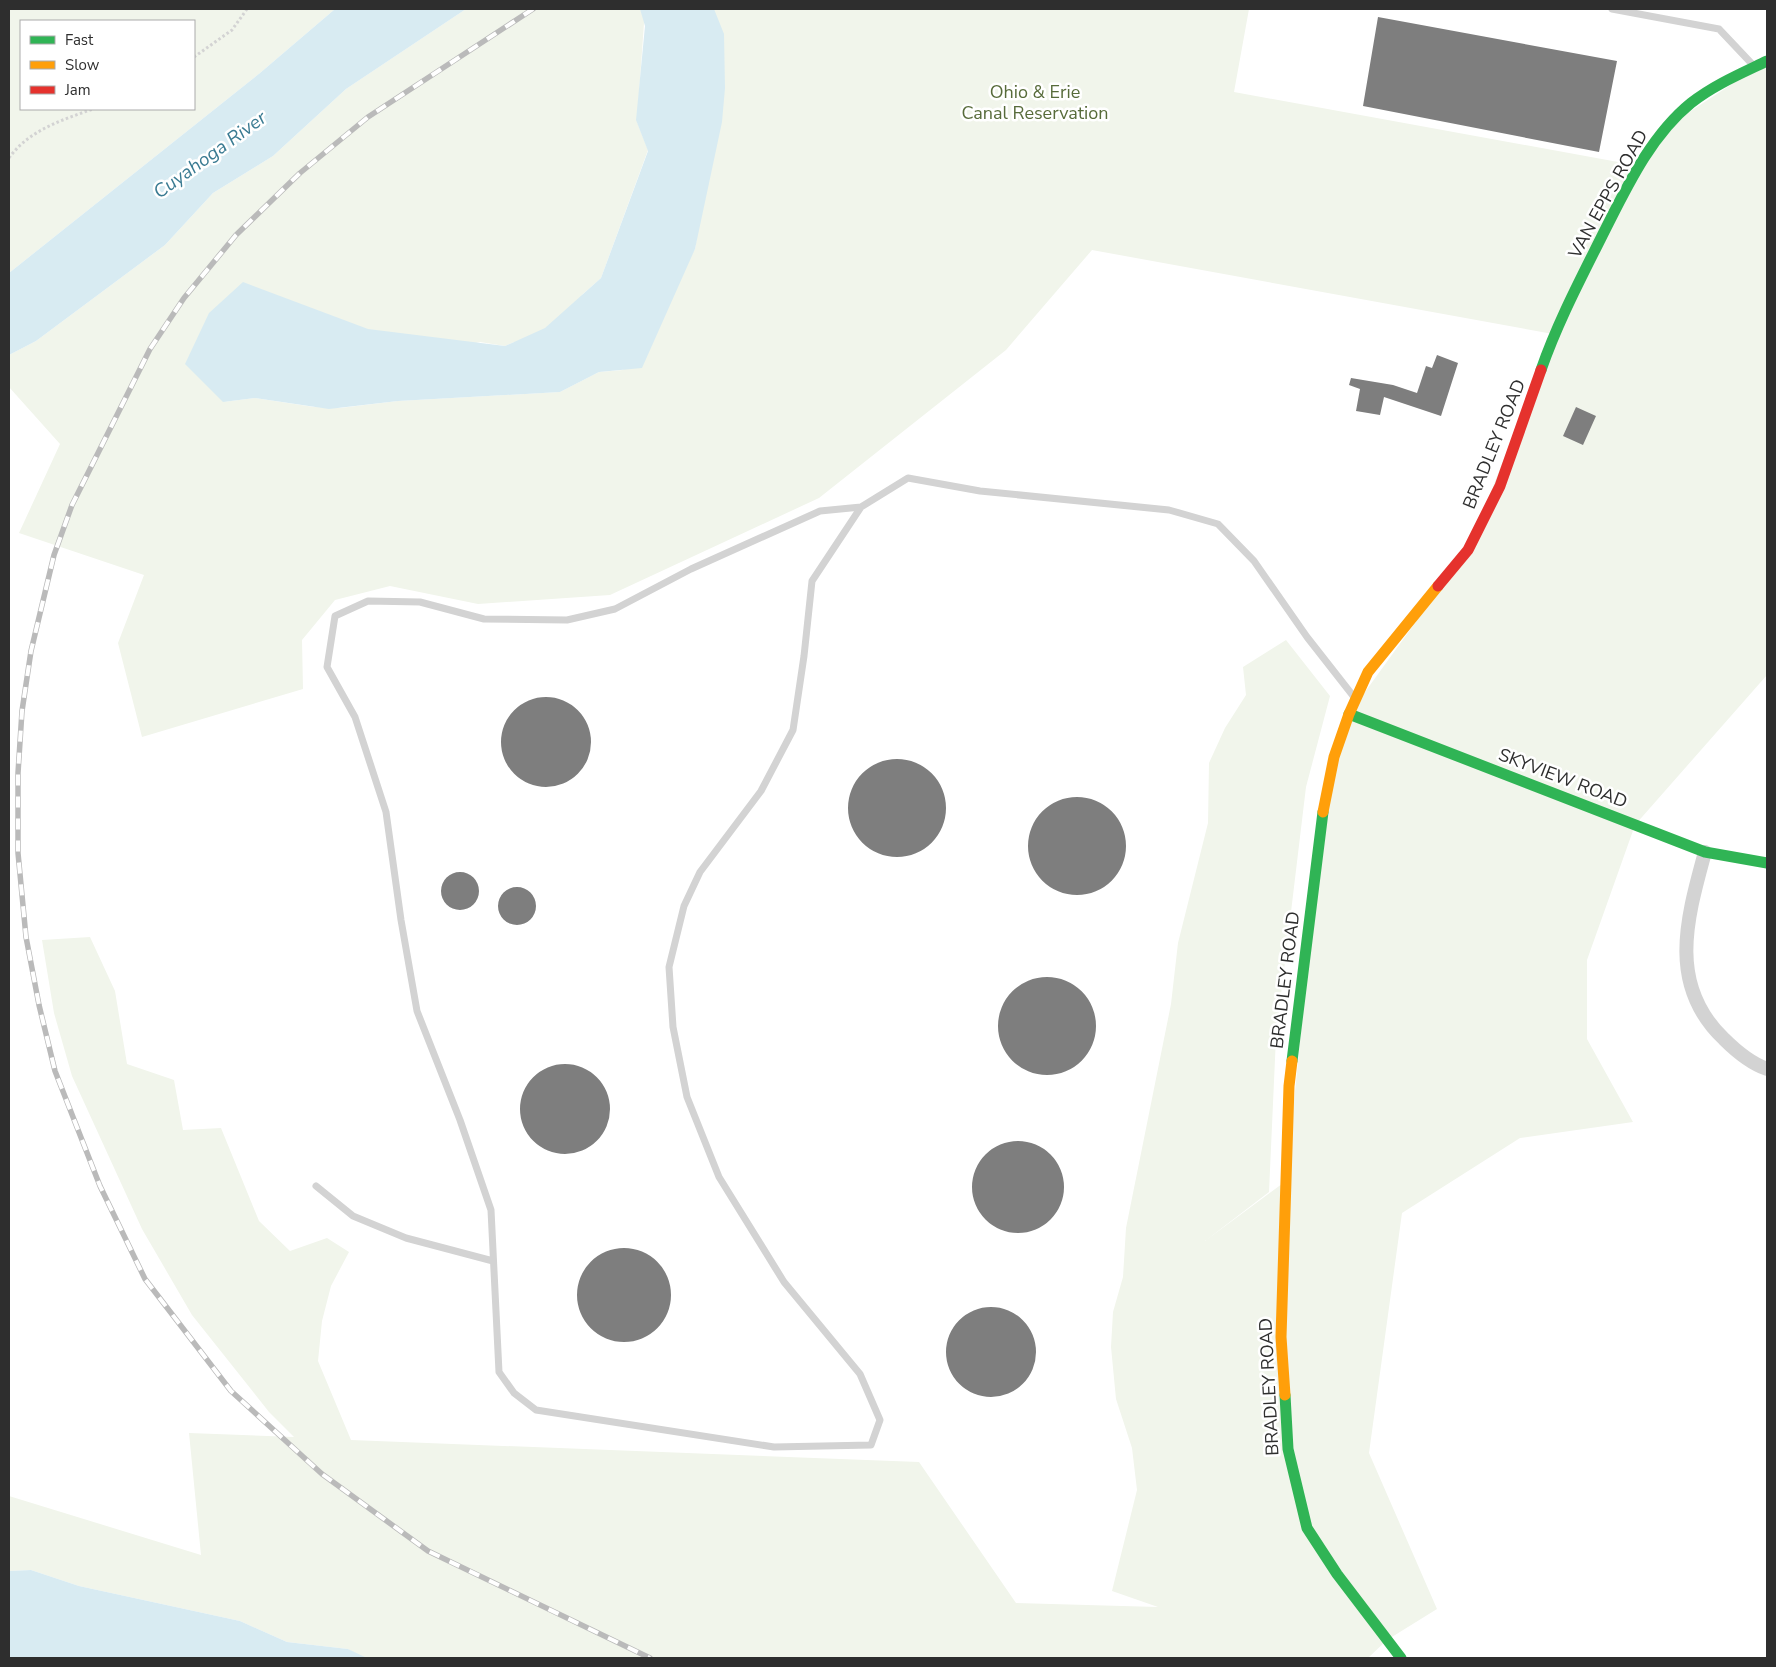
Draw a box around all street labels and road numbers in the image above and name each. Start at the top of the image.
street label: VAN EPPS ROAD [1562,125,1653,263]
street label: BRADLEY ROAD [1457,376,1531,512]
street label: SKYVIEW ROAD [1495,742,1631,814]
street label: BRADLEY ROAD [1265,910,1305,1050]
street label: BRADLEY ROAD [1253,1317,1285,1457]

